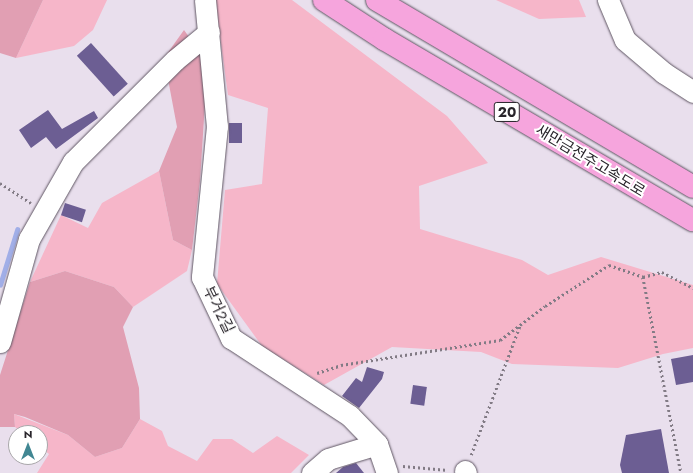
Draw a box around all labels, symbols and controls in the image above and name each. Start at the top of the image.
road number: 20 [493,100,521,124]
street label: 새만금전주고속도로 [532,121,648,201]
street label: 부거2길 [199,284,237,336]
north arrow [8,425,48,465]
text: N [24,426,32,442]

